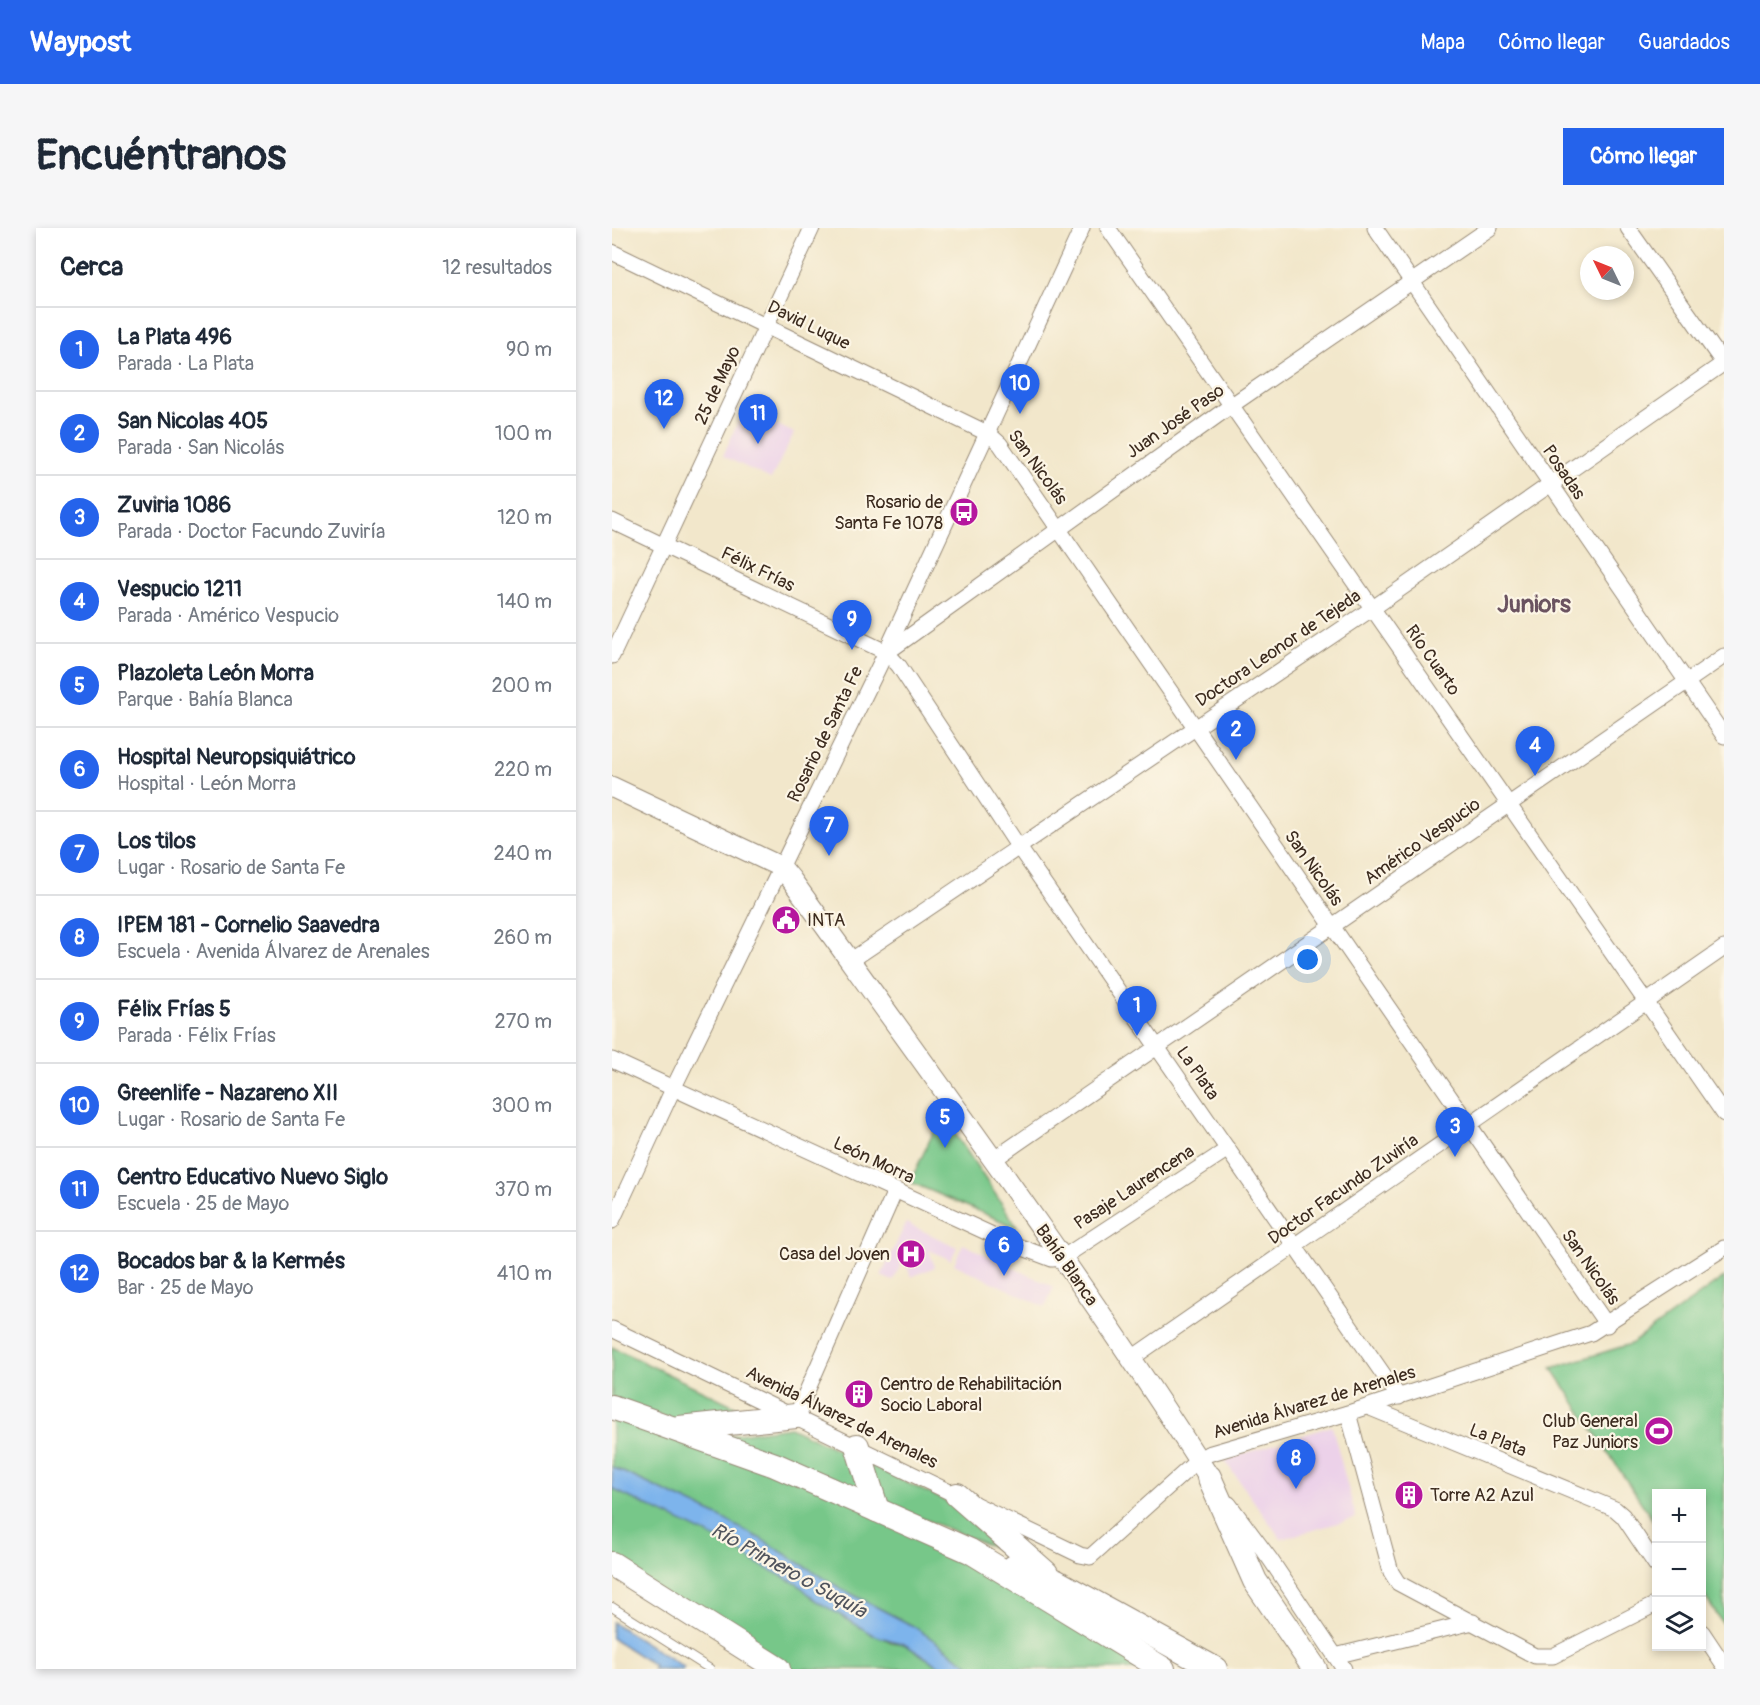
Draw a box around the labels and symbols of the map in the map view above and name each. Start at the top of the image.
north arrow [1580,246,1634,300]
street label: David Luque [764,296,854,355]
street label: 25 de Mayo [689,342,746,428]
pin: 10 [1000,364,1040,414]
street label: Juan José Paso [1122,379,1229,464]
pin: 12 [644,380,684,429]
pin: 11 [738,394,778,444]
street label: San Nicolás [1003,425,1073,509]
street label: Posadas [1537,440,1590,504]
place label: Rosario de Santa Fe 1078 [834,491,943,535]
bus stop icon: Rosario de Santa Fe 1078 [948,496,980,528]
street label: Félix Frías [717,542,799,597]
street label: Doctora Leonor de Tejeda [1191,584,1365,712]
district label: Juniors [1497,590,1571,619]
pin: 9 [832,600,872,650]
street label: Río Cuarto [1400,621,1465,700]
street label: Rosario de Santa Fe [783,662,868,806]
pin: 2 [1216,710,1256,760]
pin: 4 [1516,726,1554,776]
street label: Américo Vespucio [1360,793,1485,890]
pin: 7 [810,806,848,856]
street label: San Nicolás [1279,826,1348,911]
public building icon: INTA [770,904,802,936]
place label: INTA [807,909,846,932]
your location [1293,945,1322,974]
pin: 1 [1118,986,1156,1036]
street label: La Plata [1171,1042,1224,1105]
pin: 5 [926,1098,964,1148]
pin: 3 [1436,1108,1474,1157]
street label: Doctor Facundo Zuviría [1264,1129,1423,1250]
street label: León Morra [830,1132,918,1189]
street label: Pasaje Laurencena [1070,1140,1199,1235]
street label: Bahía Blanca [1030,1220,1103,1311]
street label: San Nicolás [1556,1225,1625,1310]
pin: 6 [984,1226,1024,1276]
hospital icon: Casa del Joven [895,1238,927,1270]
place label: Casa del Joven [779,1243,890,1266]
street label: Avenida Álvarez de Arenales [742,1361,941,1474]
street label: Avenida Álvarez de Arenales [1210,1361,1418,1444]
place label: Centro de Rehabilitación Socio Laboral [880,1373,1062,1417]
building icon: Centro de Rehabilitación Socio Laboral [843,1378,875,1410]
place label: Club General Paz Juniors [1542,1410,1638,1454]
sports icon: Club General Paz Juniors [1643,1415,1675,1447]
street label: La Plata [1466,1419,1530,1462]
pin: 8 [1276,1440,1316,1489]
building icon: Torre A2 Azul [1393,1479,1425,1511]
place label: Torre A2 Azul [1430,1484,1534,1507]
water label: Río Primero o Suquía [707,1517,872,1624]

